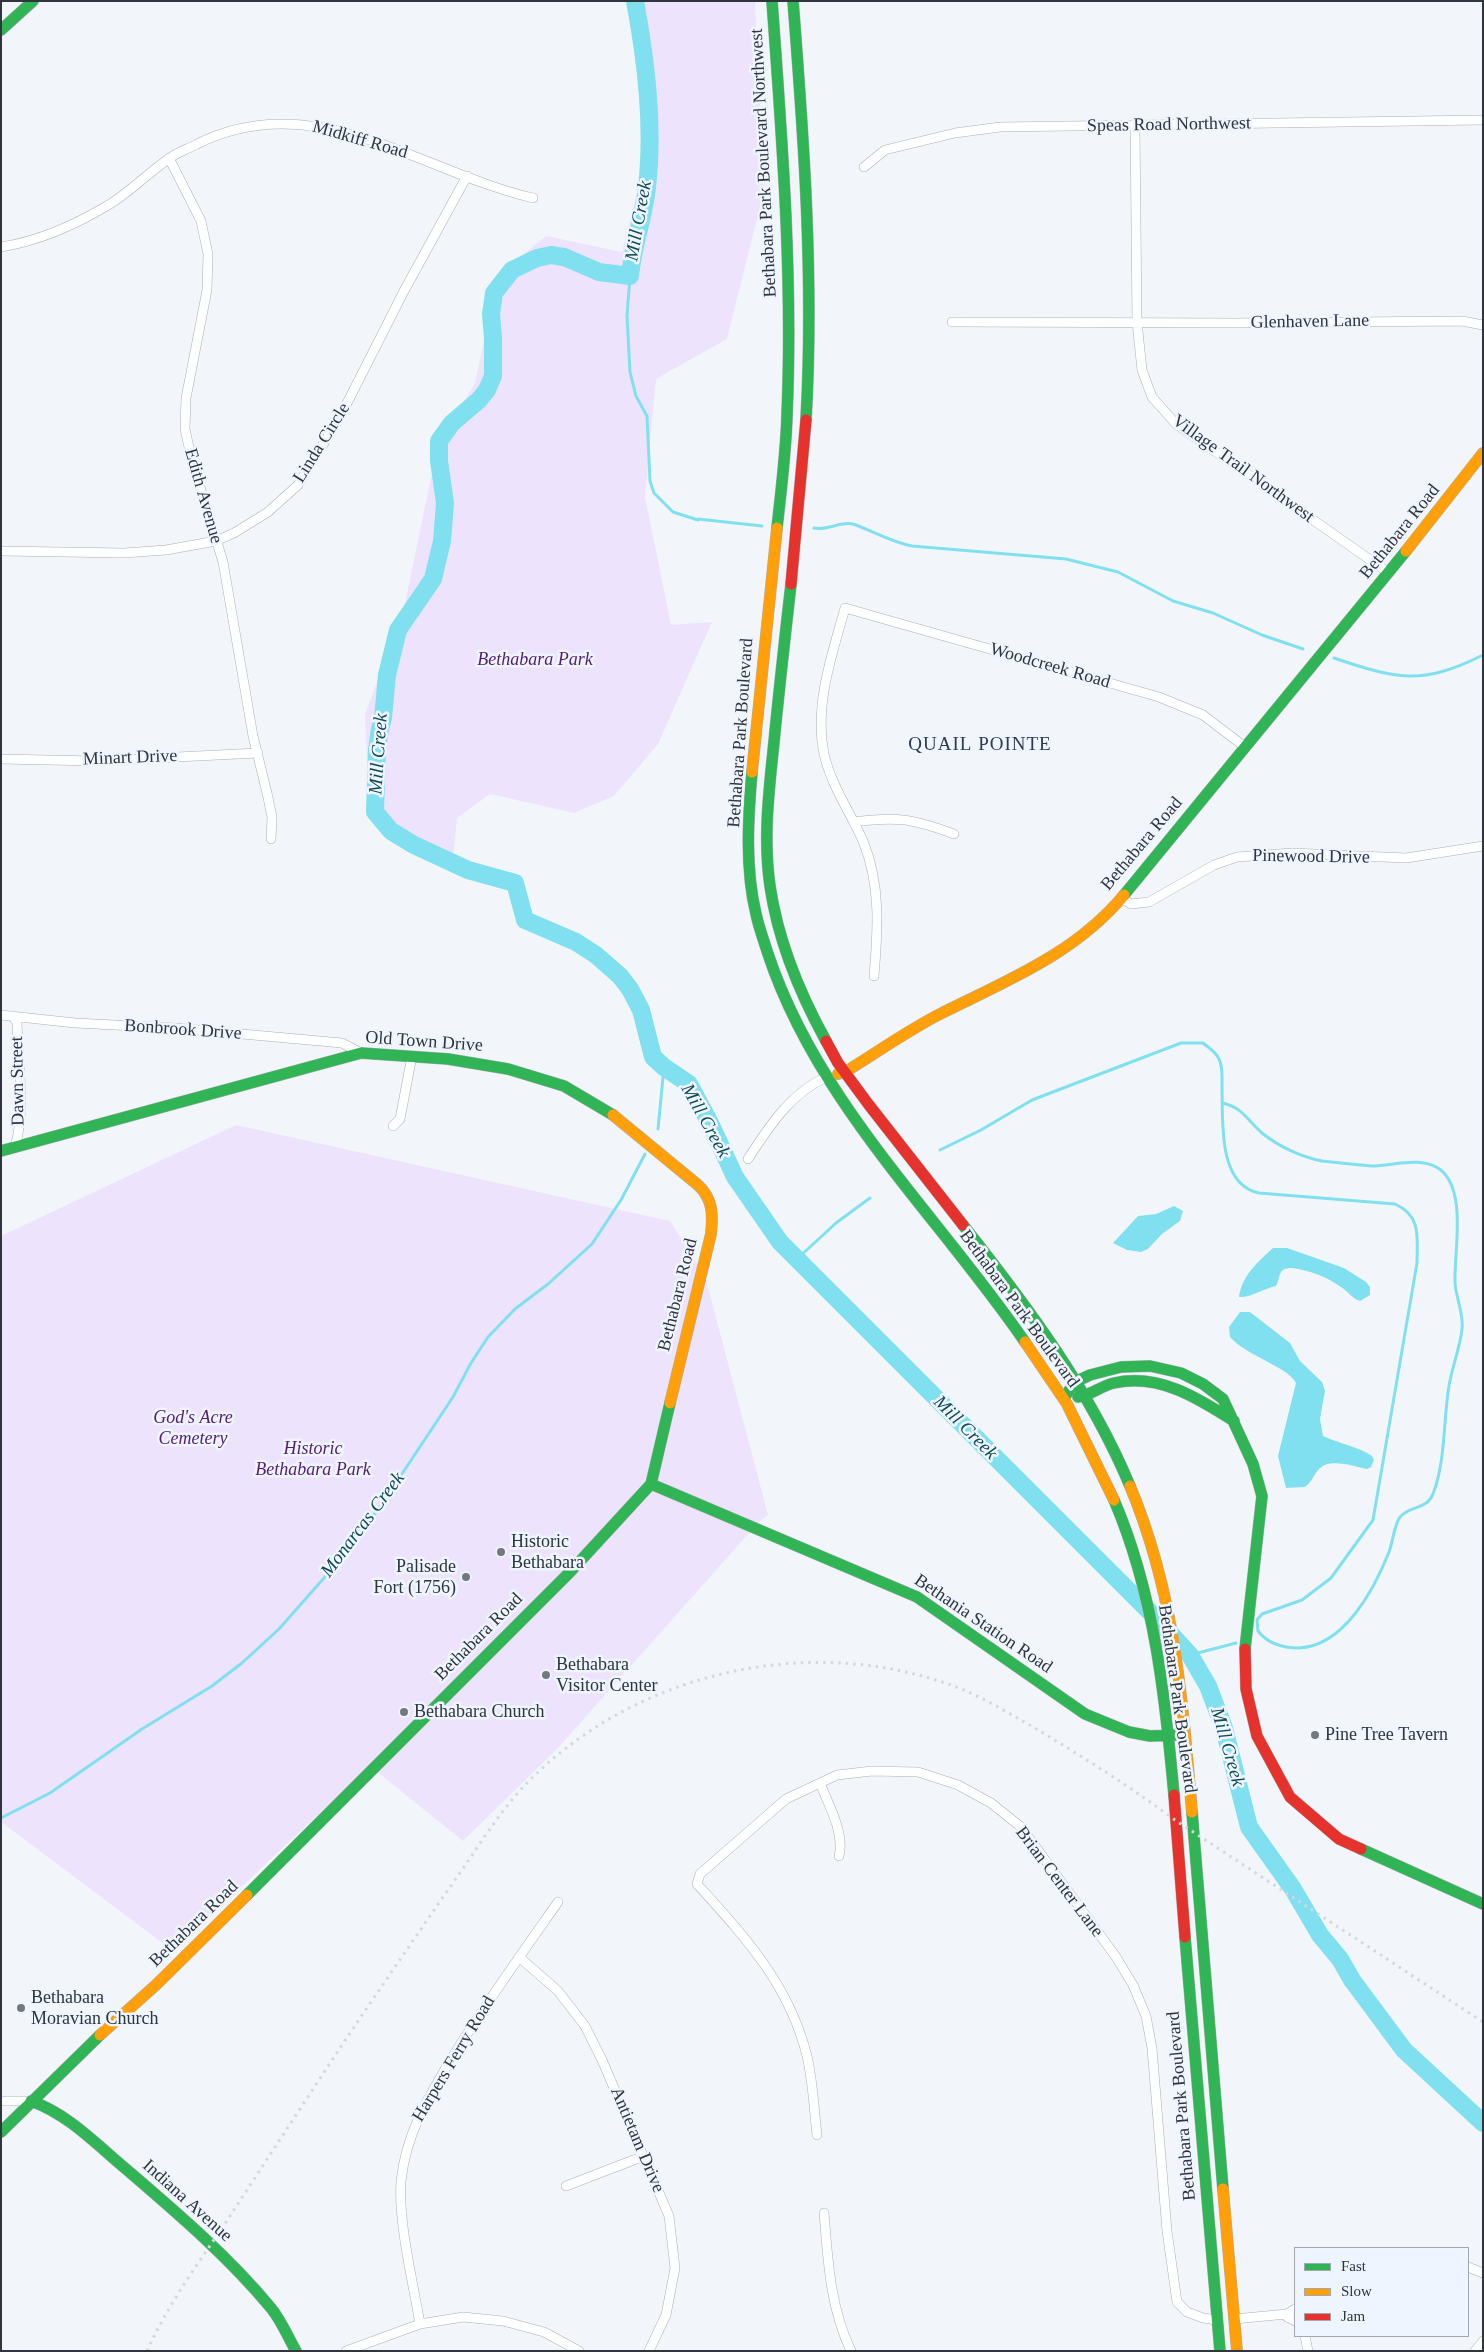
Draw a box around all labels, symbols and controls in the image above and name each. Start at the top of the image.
street label: Bethabara Park Boulevard Northwest [746,28,782,298]
street label: Speas Road Northwest [1087,113,1251,137]
street label: Midkiff Road [310,116,410,164]
water label: Mill Creek [621,179,657,263]
street label: Glenhaven Lane [1251,310,1369,334]
street label: Linda Circle [289,399,355,487]
street label: Village Trail Northwest [1168,410,1318,528]
street label: Edith Avenue [179,446,227,546]
street label: Bethabara Road [1355,480,1445,584]
street label: Bethabara Park Boulevard [724,638,758,828]
street label: Woodcreek Road [987,639,1113,693]
park label: Bethabara Park [477,649,593,671]
water label: Mill Creek [365,713,393,795]
district label: QUAIL POINTE [907,734,1053,756]
street label: Minart Drive [82,746,178,770]
street label: Bethabara Road [1097,793,1187,895]
street label: Pinewood Drive [1252,845,1370,869]
street label: Bonbrook Drive [124,1015,242,1045]
street label: Old Town Drive [365,1027,483,1057]
street label: Dawn Street [6,1036,30,1126]
water label: Mill Creek [675,1080,735,1162]
street label: Bethabara Park Boulevard [954,1226,1084,1392]
street label: Bethabara Road [654,1236,702,1354]
water label: Mill Creek [928,1391,1002,1465]
park label: God's Acre Cemetery [153,1407,233,1450]
park label: Historic Bethabara Park [255,1438,371,1480]
water label: Monarcas Creek [316,1468,410,1582]
place label: Historic Bethabara [511,1531,584,1574]
marker: Historic Bethabara [495,1546,507,1558]
place label: Palisade Fort (1756) [374,1556,456,1598]
street label: Bethania Station Road [910,1570,1056,1678]
marker: Palisade Fort (1756) [460,1571,472,1583]
street label: Bethabara Road [431,1589,527,1685]
street label: Bethabara Park Boulevard [1153,1603,1201,1795]
place label: Bethabara Visitor Center [556,1654,657,1696]
marker: Bethabara Visitor Center [540,1669,552,1681]
place label: Bethabara Church [414,1701,544,1723]
water label: Mill Creek [1205,1705,1249,1789]
marker: Bethabara Church [398,1706,410,1718]
place label: Pine Tree Tavern [1325,1724,1448,1746]
marker: Pine Tree Tavern [1309,1729,1321,1741]
street label: Brian Center Lane [1010,1822,1108,1942]
street label: Bethabara Road [145,1876,243,1972]
place label: Bethabara Moravian Church [31,1987,158,2030]
street label: Harpers Ferry Road [408,1992,500,2126]
marker: Bethabara Moravian Church [15,2002,27,2014]
street label: Bethabara Park Boulevard [1163,2010,1201,2202]
street label: Antietam Drive [605,2084,669,2196]
street label: Indiana Avenue [138,2155,236,2247]
legend [1294,2247,1469,2337]
text: Fast [1341,2258,1366,2274]
text: Slow [1341,2283,1372,2299]
text: Jam [1341,2308,1365,2324]

